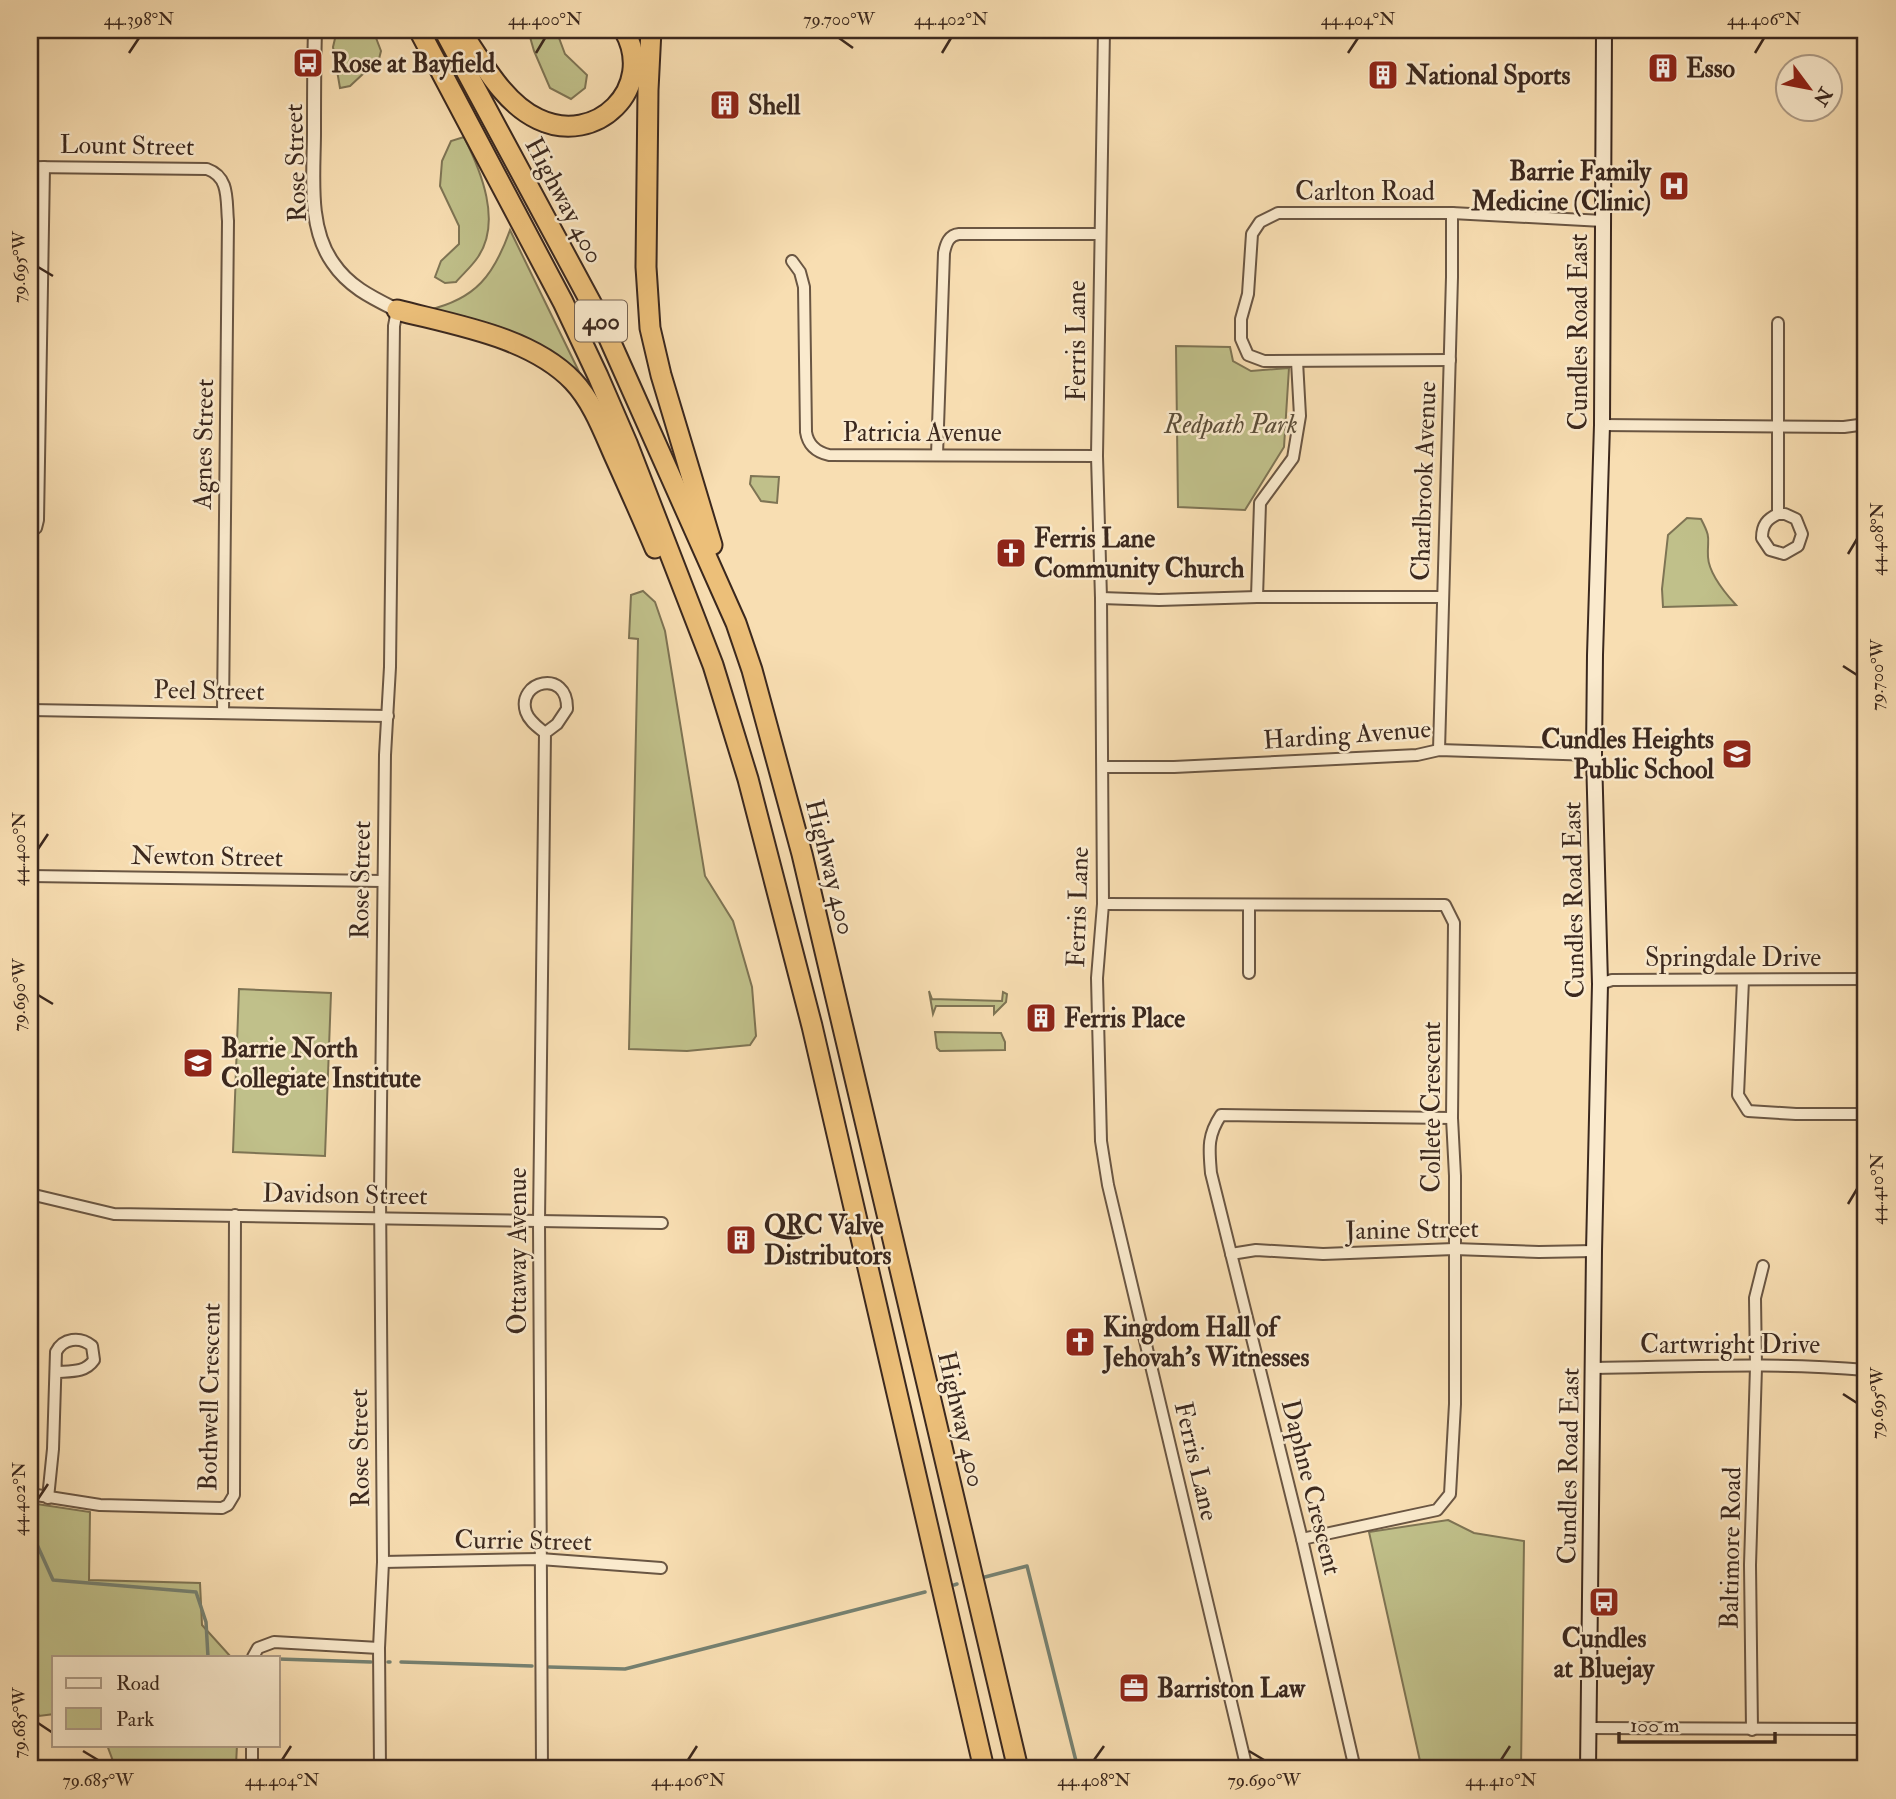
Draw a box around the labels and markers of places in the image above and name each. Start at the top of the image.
bus stop icon: Rose at Bayfield [291,46,325,80]
place label: Rose at Bayfield [331,48,495,81]
building icon: Esso [1646,51,1680,85]
place label: Esso [1686,53,1736,85]
building icon: National Sports [1366,58,1400,92]
place label: National Sports [1405,60,1571,93]
building icon: Shell [708,88,742,122]
place label: Shell [748,90,801,122]
place label: Barrie Family Medicine (Clinic) [1470,156,1653,218]
hospital icon: Barrie Family Medicine (Clinic) [1657,169,1691,203]
place label: Ferris Lane Community Church [1034,523,1245,586]
church icon: Ferris Lane Community Church [994,536,1028,570]
place label: Cundles Heights Public School [1541,724,1714,786]
school or university icon: Cundles Heights Public School [1720,737,1754,771]
building icon: Ferris Place [1024,1001,1058,1035]
place label: Ferris Place [1064,1003,1185,1035]
place label: Barrie North Collegiate Institute [221,1033,421,1096]
school or university icon: Barrie North Collegiate Institute [181,1046,215,1080]
place label: QRC Valve Distributors [764,1210,892,1272]
building icon: QRC Valve Distributors [724,1223,758,1257]
place label: Kingdom Hall of Jehovah's Witnesses [1101,1312,1309,1374]
church icon: Kingdom Hall of Jehovah's Witnesses [1063,1325,1097,1359]
bus stop icon: Cundles at Bluejay [1587,1585,1621,1619]
place label: Cundles at Bluejay [1554,1623,1656,1686]
office icon: Barriston Law [1117,1671,1151,1705]
place label: Barriston Law [1157,1673,1306,1705]

